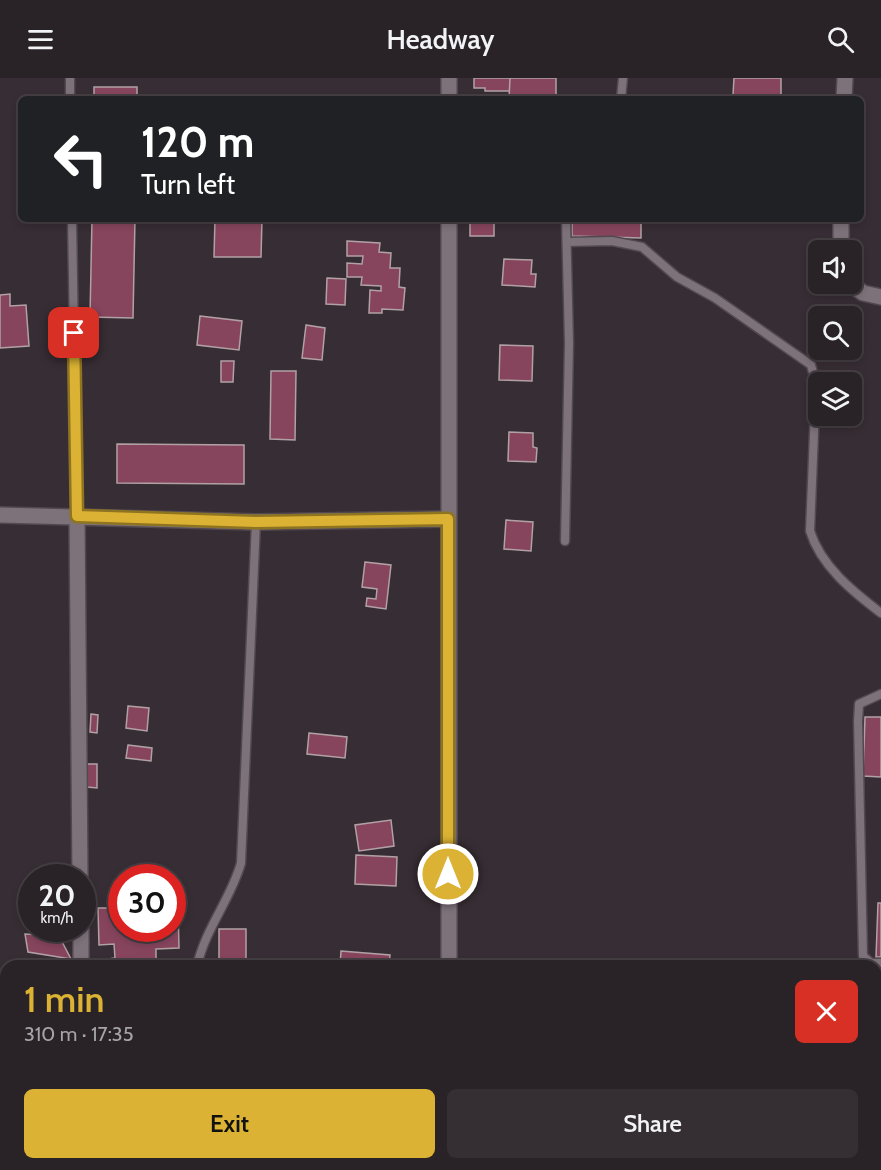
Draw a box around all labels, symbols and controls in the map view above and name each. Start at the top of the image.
icon: menu [24,23,57,56]
text: Headway [387,23,494,56]
icon: search [824,23,857,56]
text: 120 m [141,116,254,168]
icon: left [42,120,120,198]
text: Turn left [141,168,235,201]
map controls [808,240,862,426]
button: sound [808,240,862,294]
button: search [808,306,862,360]
pin [48,307,99,358]
icon: arrive [57,316,90,349]
button: layers [808,372,862,426]
position arrow [416,842,480,906]
speed limit sign: 30 [108,864,186,942]
text: 20 [38,877,76,914]
text: km/h [41,909,73,927]
text: 1 min [24,977,104,1021]
button: close [795,980,858,1043]
text: 310 m · 17:35 [24,1022,133,1046]
button: Exit [24,1089,435,1158]
button: Share [447,1089,858,1158]

